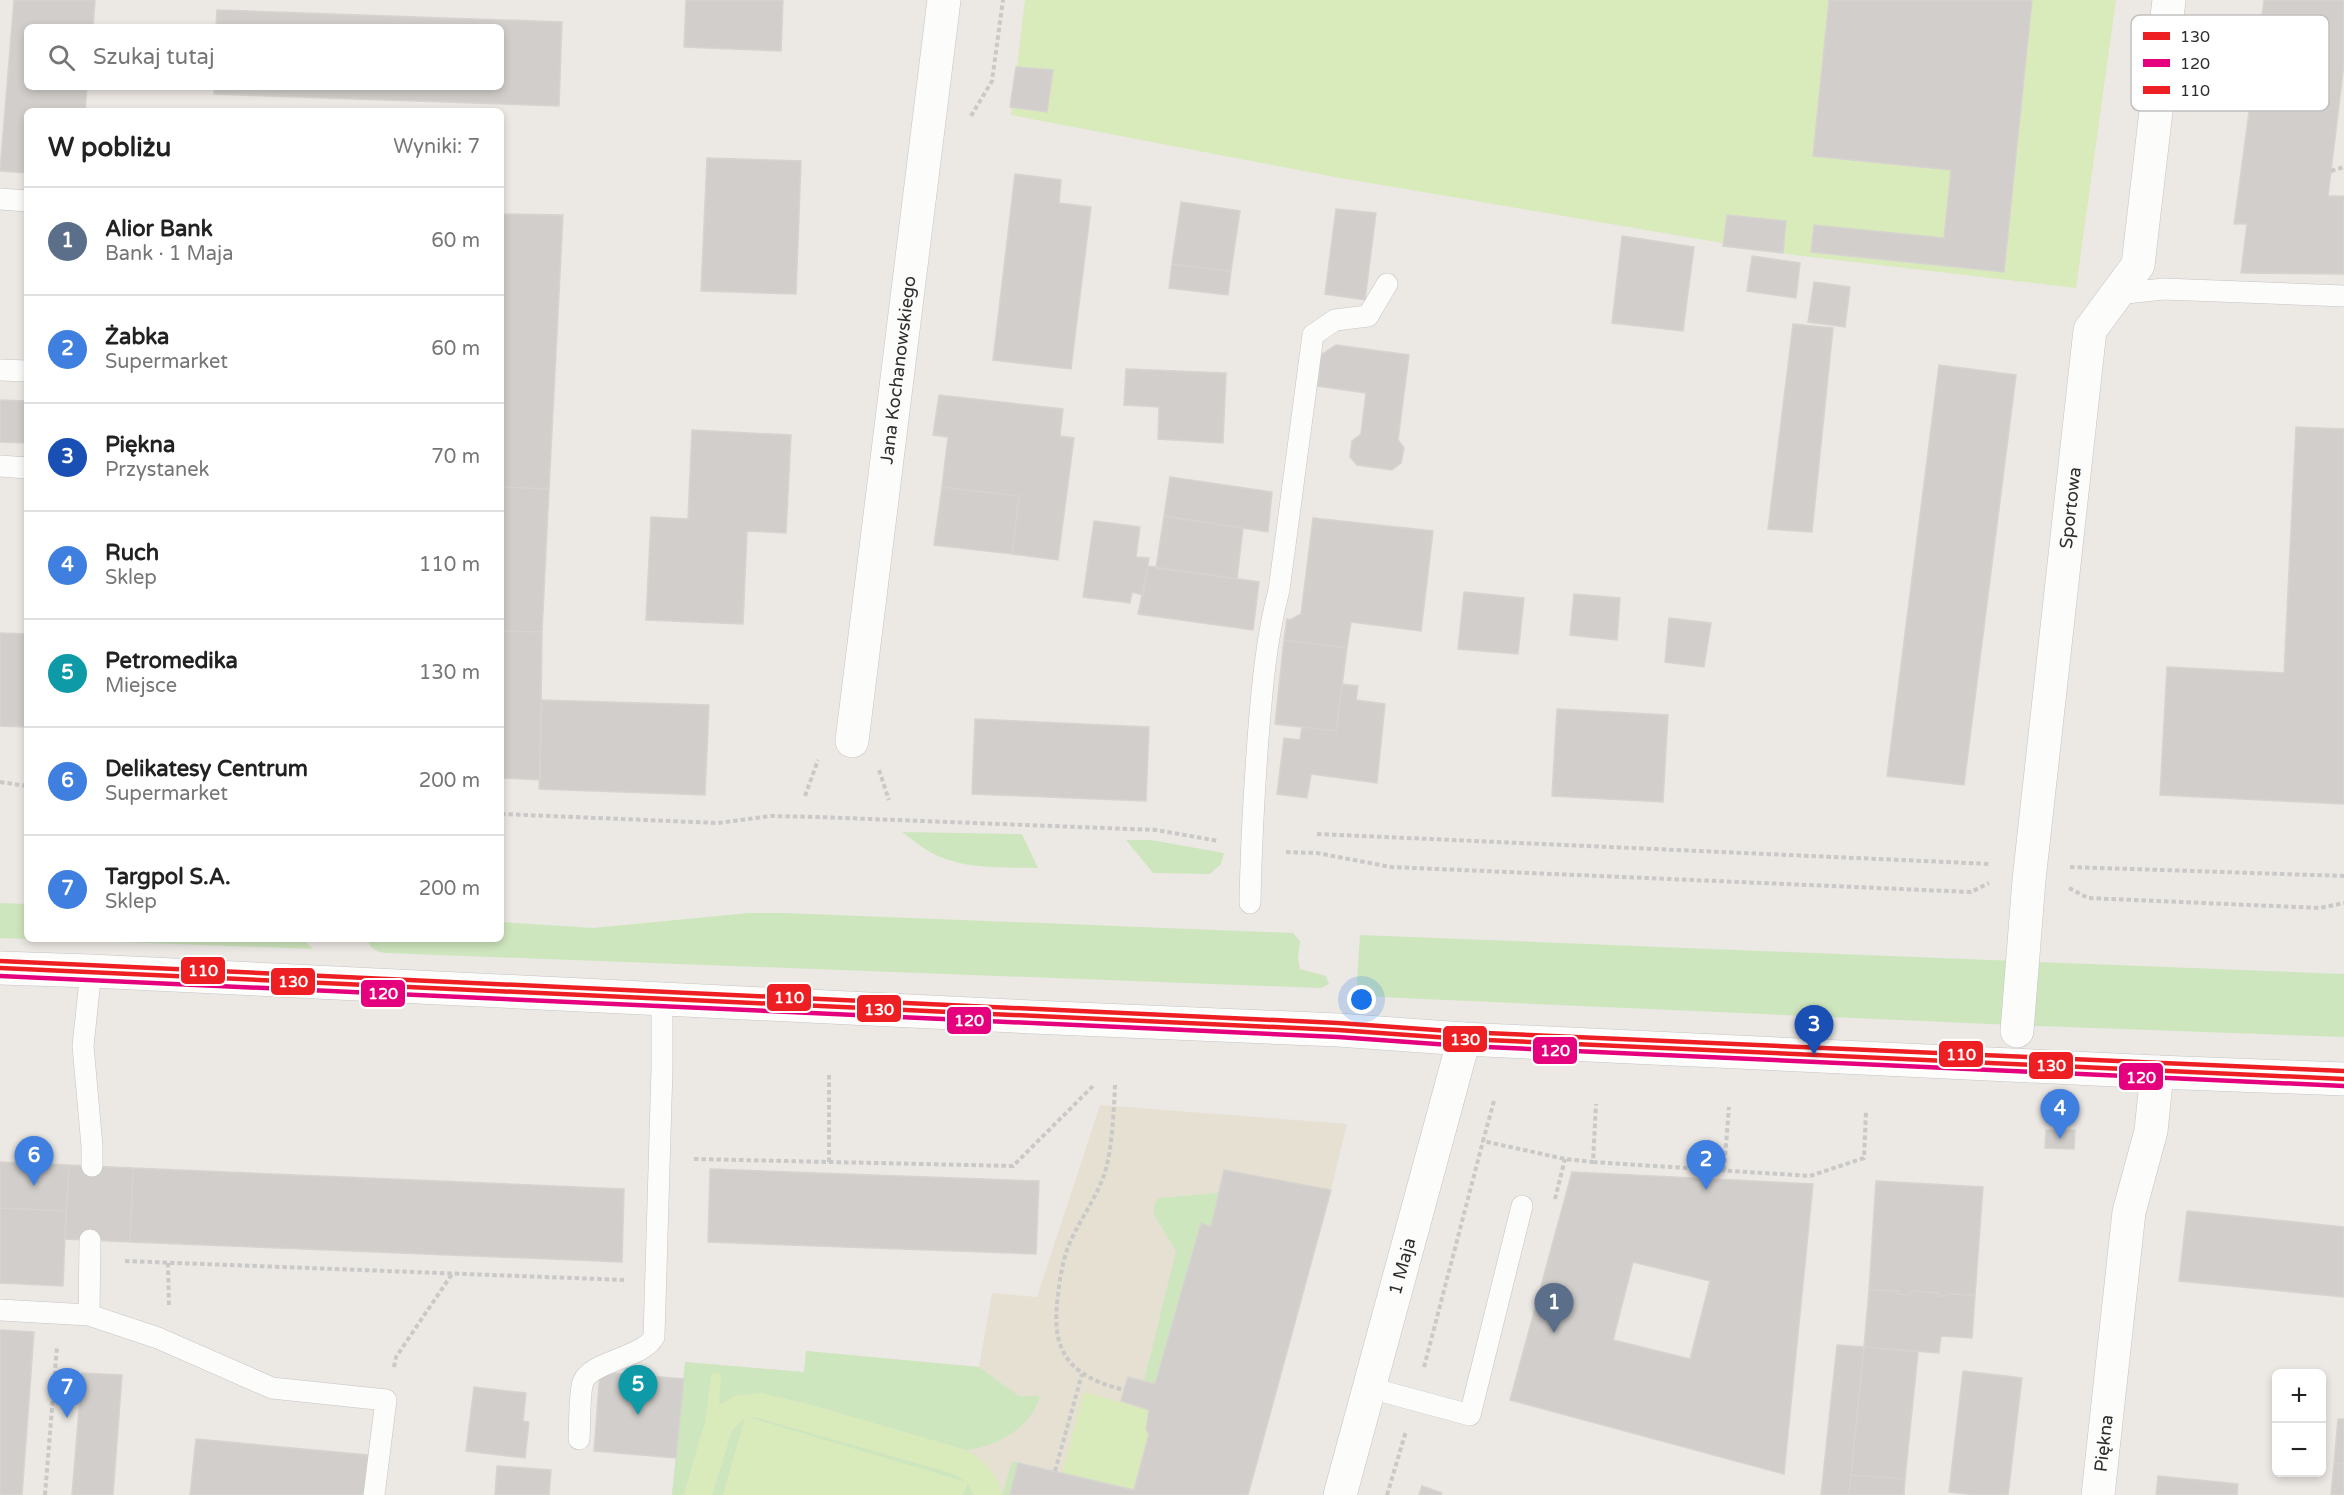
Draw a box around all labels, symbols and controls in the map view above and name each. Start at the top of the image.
legend [2131,15,2329,111]
search box [24,24,504,90]
text: 130 [2180,27,2210,47]
icon: search [45,41,78,74]
text: Szukaj tutaj [93,44,215,70]
text: 120 [2180,54,2210,74]
text: 110 [2180,81,2210,101]
text: W pobliżu [48,132,171,163]
text: Wyniki: 7 [393,135,480,159]
text: Alior Bank [105,216,213,242]
text: 1 [61,229,74,253]
text: 60 m [431,229,480,253]
text: Bank · 1 Maja [105,242,233,266]
street label: Jana Kochanowskiego [875,274,921,465]
text: Żabka [105,324,169,350]
text: 2 [61,337,74,361]
text: 60 m [431,337,480,361]
text: Supermarket [105,350,228,374]
text: Piękna [105,432,175,458]
text: 3 [61,445,74,469]
text: 70 m [431,445,480,469]
text: Przystanek [105,458,209,482]
street label: Sportowa [2055,466,2086,550]
text: Ruch [105,540,159,566]
text: 4 [61,553,74,577]
text: 110 m [419,553,480,577]
text: Sklep [105,566,157,590]
text: Petromedika [105,648,238,674]
text: 5 [61,661,74,685]
text: 130 m [419,661,480,685]
text: Miejsce [105,674,177,698]
text: Delikatesy Centrum [105,756,308,782]
text: 6 [61,769,74,793]
text: 200 m [419,769,480,793]
text: Supermarket [105,782,228,806]
text: Targpol S.A. [105,864,231,890]
text: 7 [61,877,74,901]
text: 200 m [419,877,480,901]
text: Sklep [105,890,157,914]
line badge: 110 [180,956,226,985]
text: 110 [188,961,218,981]
line badge: 130 [270,967,316,996]
text: 130 [278,972,308,992]
line badge: 120 [360,979,406,1008]
line badge: 110 [766,983,812,1012]
text: 120 [368,984,398,1004]
your location [1347,985,1376,1014]
text: 110 [774,988,804,1008]
line badge: 130 [856,994,902,1023]
text: 130 [864,1000,894,1020]
line badge: 120 [946,1006,992,1035]
pin: 3 [1794,1006,1834,1055]
text: 120 [954,1011,984,1031]
line badge: 130 [1442,1025,1488,1053]
text: 130 [1450,1030,1480,1050]
line badge: 120 [1532,1036,1578,1065]
line badge: 110 [1938,1040,1984,1068]
text: 120 [1540,1041,1570,1061]
text: 110 [1946,1045,1976,1065]
line badge: 130 [2028,1051,2074,1080]
text: 130 [2036,1056,2066,1076]
line badge: 120 [2118,1062,2164,1091]
text: 120 [2126,1068,2156,1088]
pin: 4 [2040,1090,2080,1139]
pin: 6 [15,1136,54,1186]
pin: 2 [1686,1140,1726,1190]
street label: 1 Maja [1384,1235,1420,1297]
pin: 1 [1534,1284,1574,1333]
pin: 5 [618,1366,658,1415]
pin: 7 [48,1368,86,1418]
map controls [2272,1369,2326,1477]
button: + [2272,1369,2326,1423]
street label: Piękna [2090,1414,2118,1473]
button: − [2272,1423,2326,1477]

